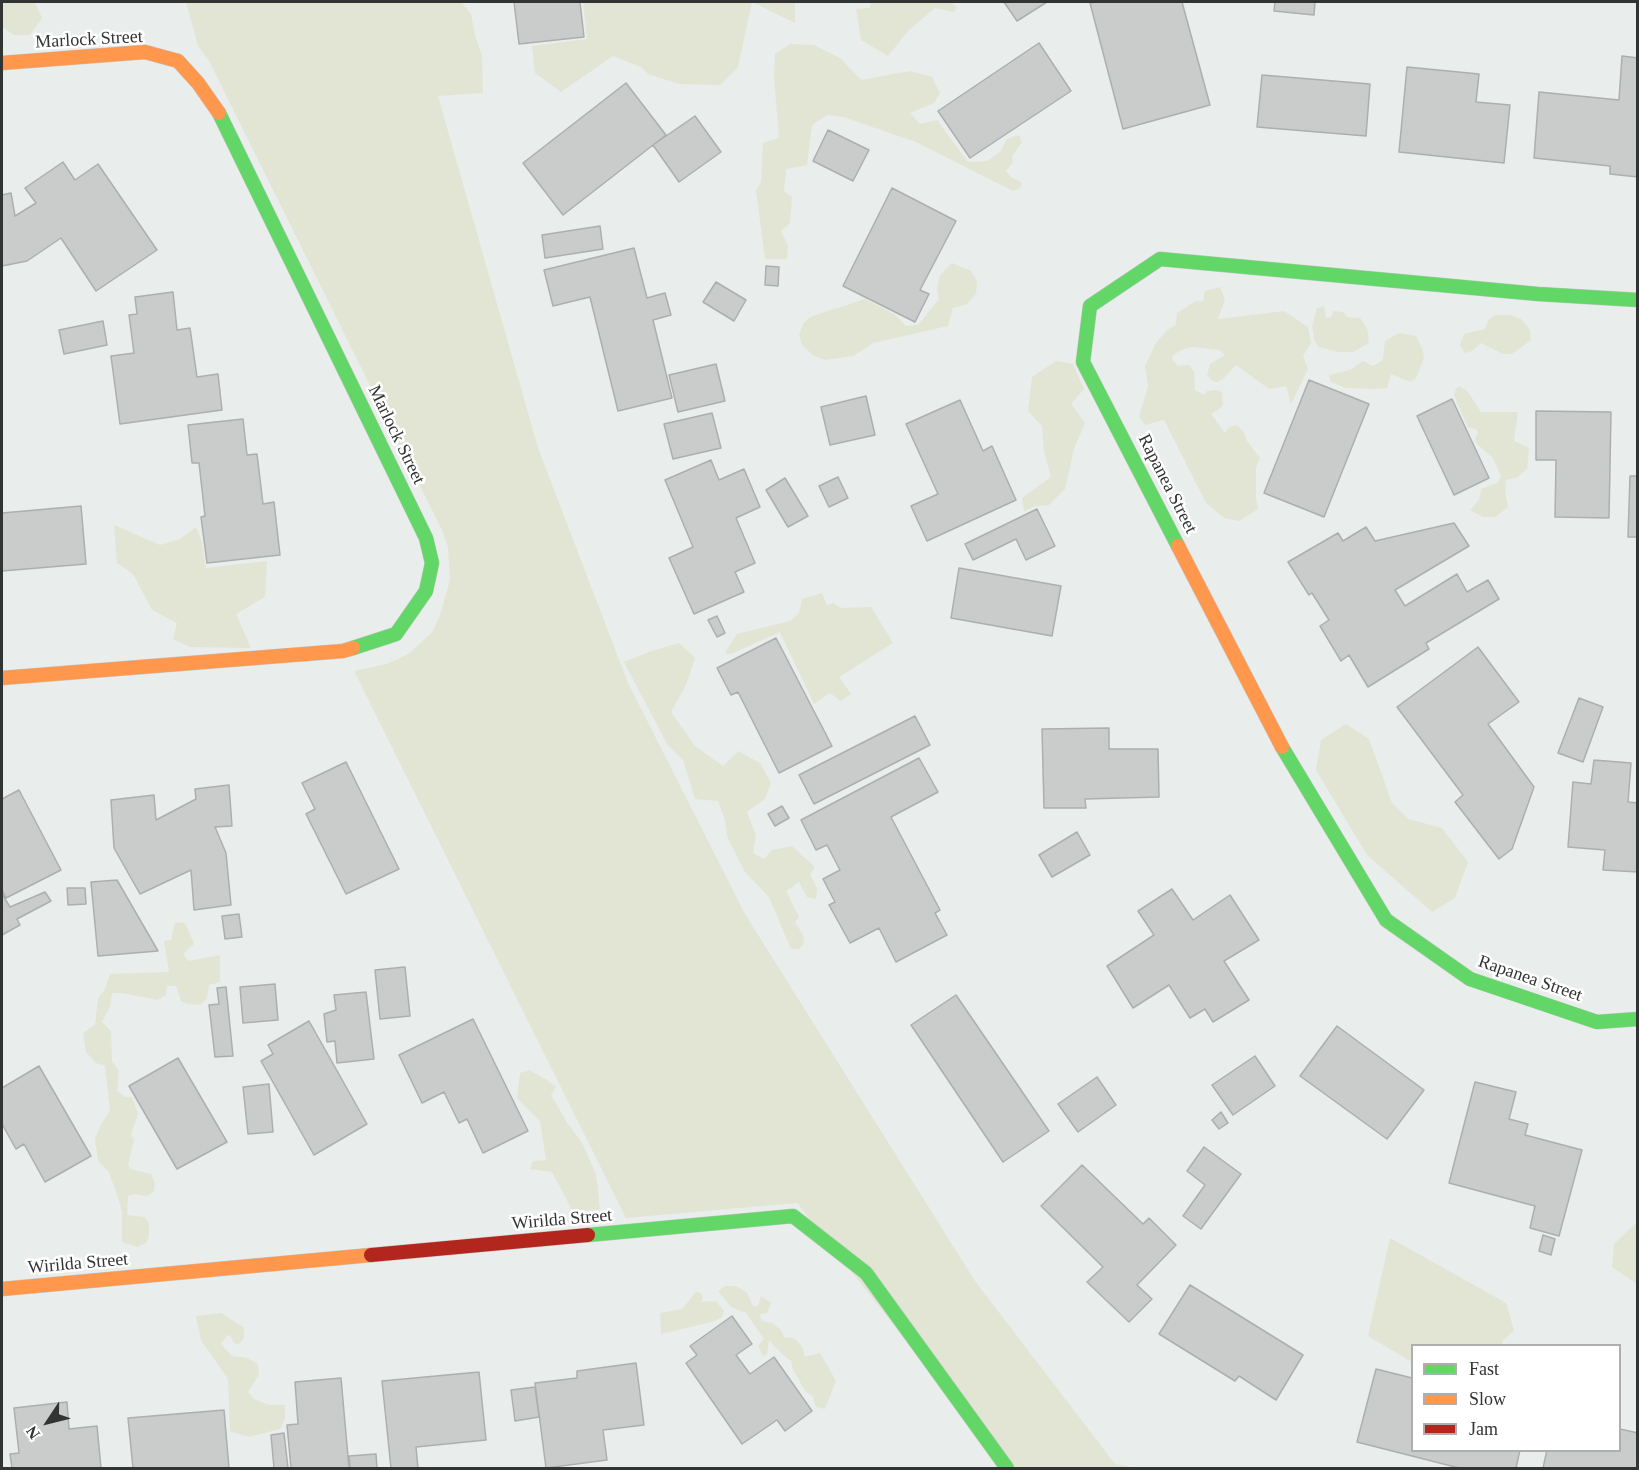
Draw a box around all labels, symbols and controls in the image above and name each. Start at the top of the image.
street label: Marlock Street [35,26,143,54]
street label: Marlock Street [363,382,429,488]
street label: Rapanea Street [1133,431,1201,537]
street label: Rapanea Street [1475,951,1585,1007]
street label: Wirilda Street [511,1205,613,1235]
street label: Wirilda Street [27,1249,129,1279]
legend [1411,1344,1621,1452]
text: Fast [1469,1359,1499,1379]
text: Slow [1469,1389,1506,1409]
north arrow [18,1392,78,1452]
text: Jam [1469,1419,1498,1439]
text: N [23,1423,43,1442]

